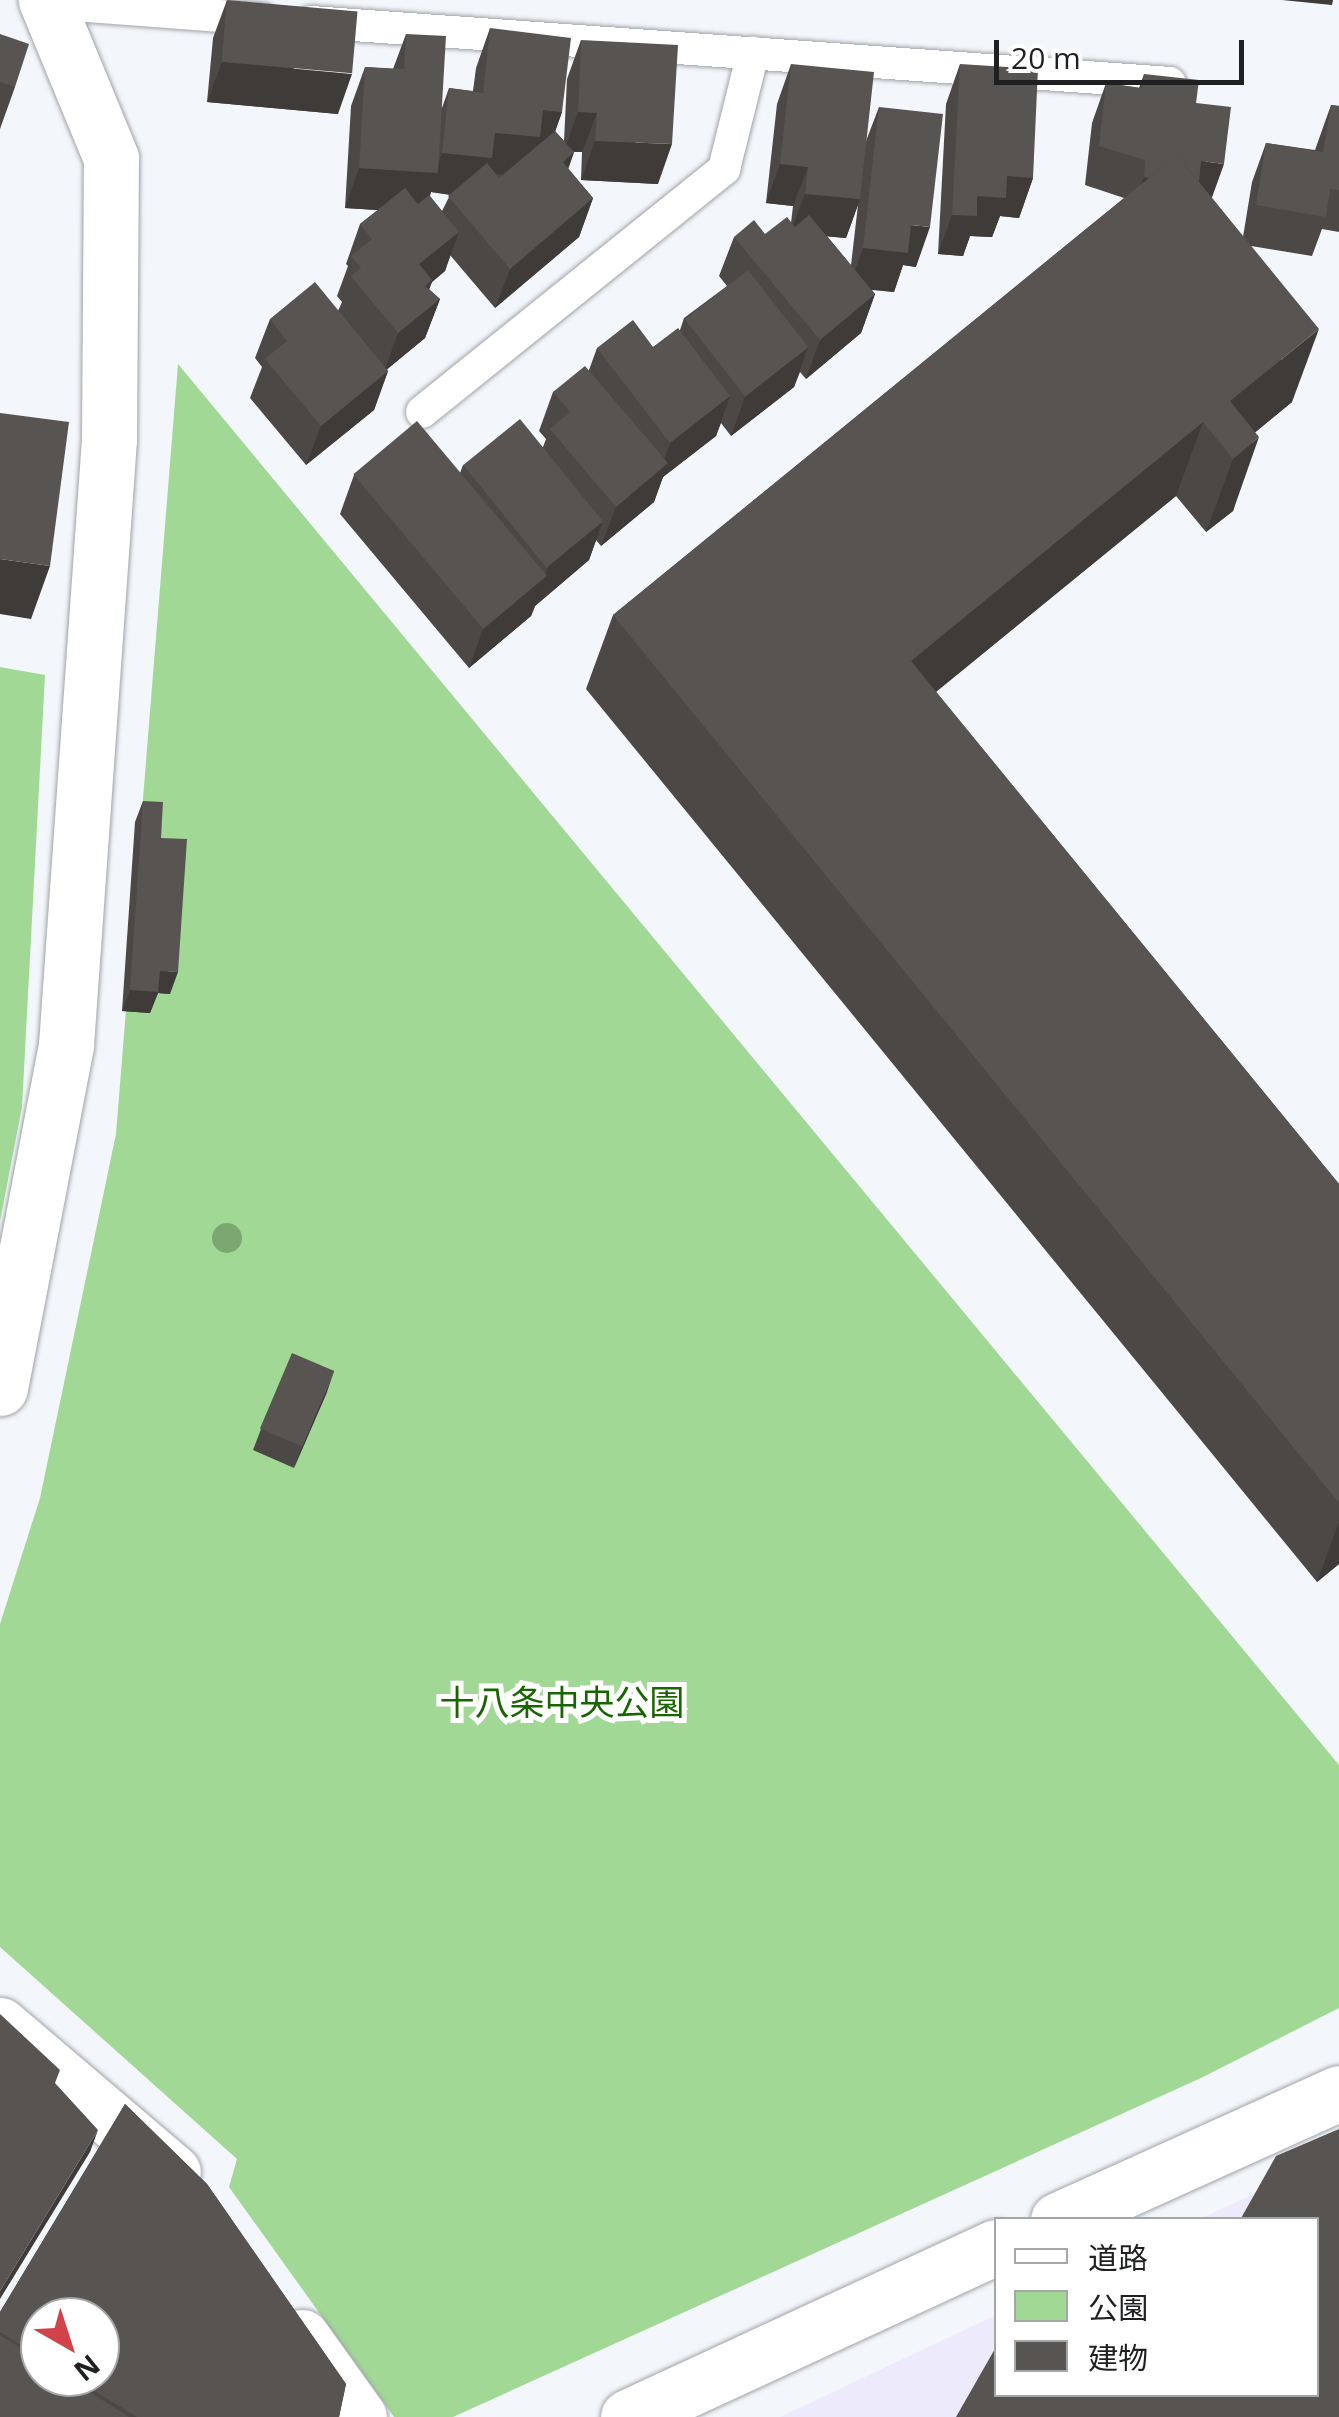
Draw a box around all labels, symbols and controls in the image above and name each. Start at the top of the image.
scale bar [999,20,1249,82]
text: 20 m [1011,37,1081,78]
park label: 十八条中央公園 [440,1681,684,1723]
legend [994,2217,1319,2397]
text: 道路 [1088,2237,1148,2278]
text: 公園 [1088,2287,1148,2328]
north arrow [20,2297,120,2397]
text: 建物 [1088,2337,1148,2378]
text: N [67,2347,108,2391]

